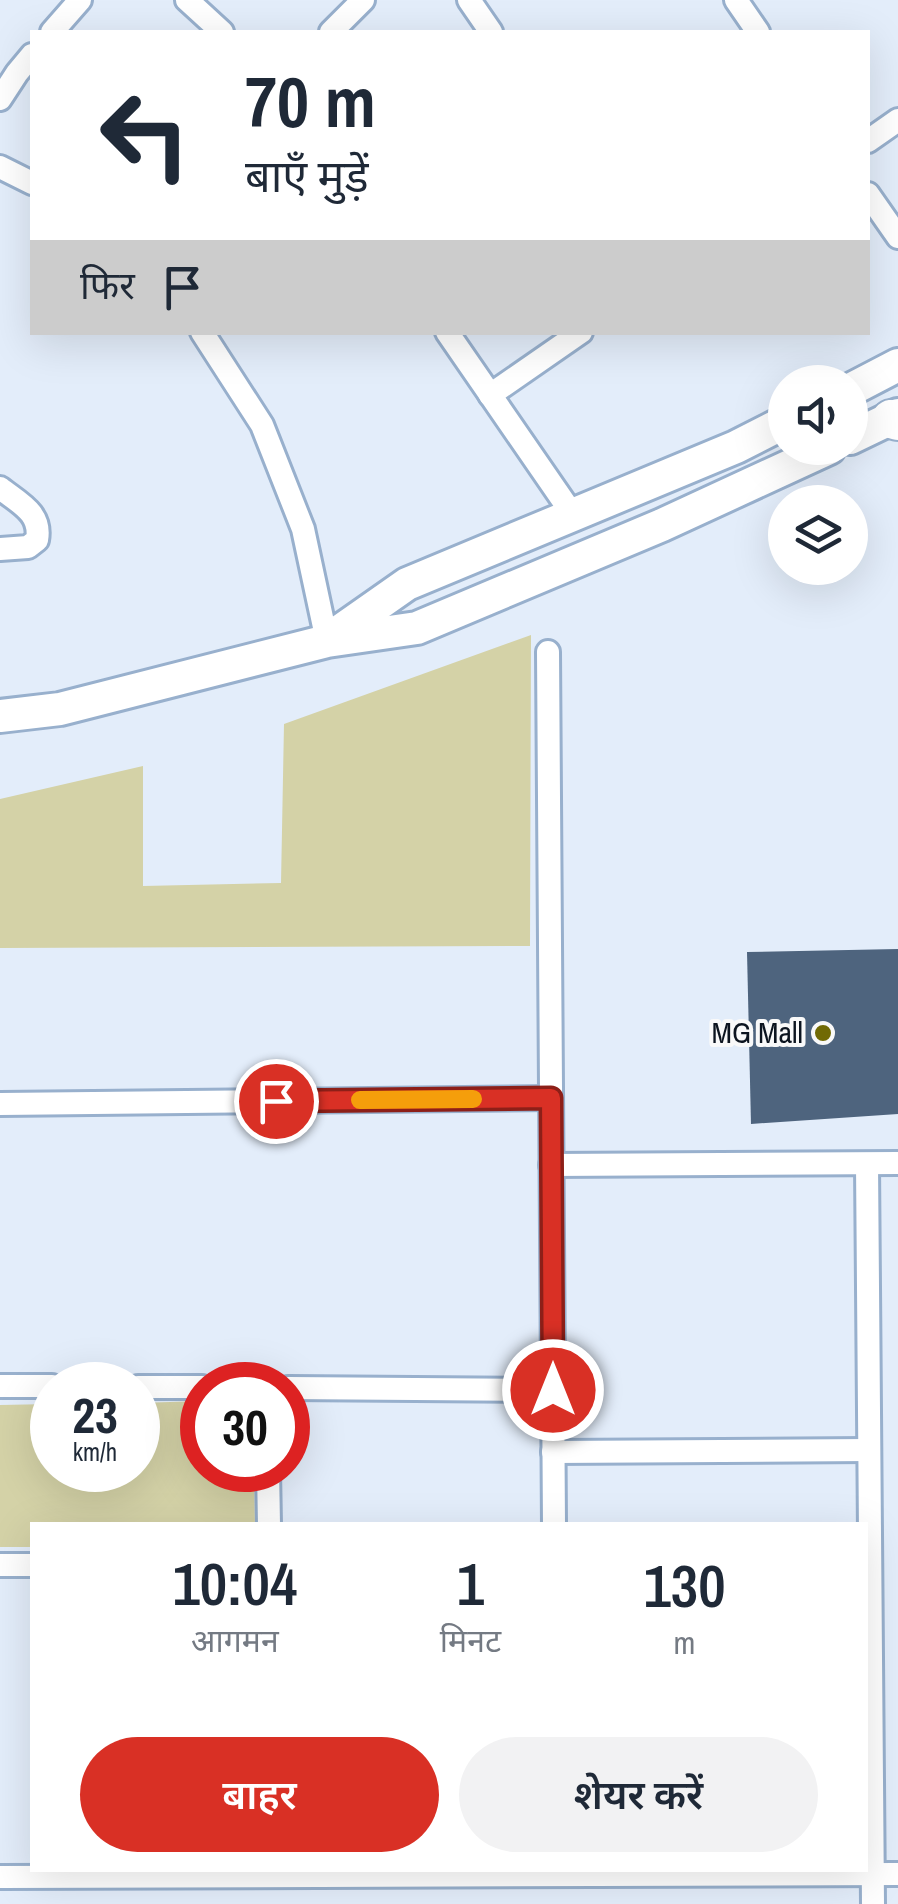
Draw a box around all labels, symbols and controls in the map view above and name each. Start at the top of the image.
text: 70 m [245,55,376,149]
icon: left [80,70,210,200]
text: बाएँ मुड़ें [245,145,368,206]
text: फिर [80,260,135,311]
icon: arrive [155,260,210,315]
map controls [768,365,868,585]
button: sound [768,365,868,465]
button: layers [768,485,868,585]
place label: MG Mall [711,1012,803,1052]
marker: MG Mall [812,1022,834,1044]
pin [234,1059,319,1144]
icon: arrive [249,1074,304,1129]
position arrow [501,1338,605,1442]
speed limit sign: 30 [180,1362,310,1492]
text: 23 [72,1381,118,1449]
text: km/h [73,1435,117,1469]
text: 10:04 [172,1543,297,1624]
text: 1 [457,1543,484,1624]
text: 130 [643,1545,726,1626]
text: आगमन [191,1619,279,1662]
text: मिनट [440,1619,501,1662]
text: m [674,1621,695,1664]
button: बाहर [80,1737,439,1852]
button: शेयर करें [459,1737,818,1852]

